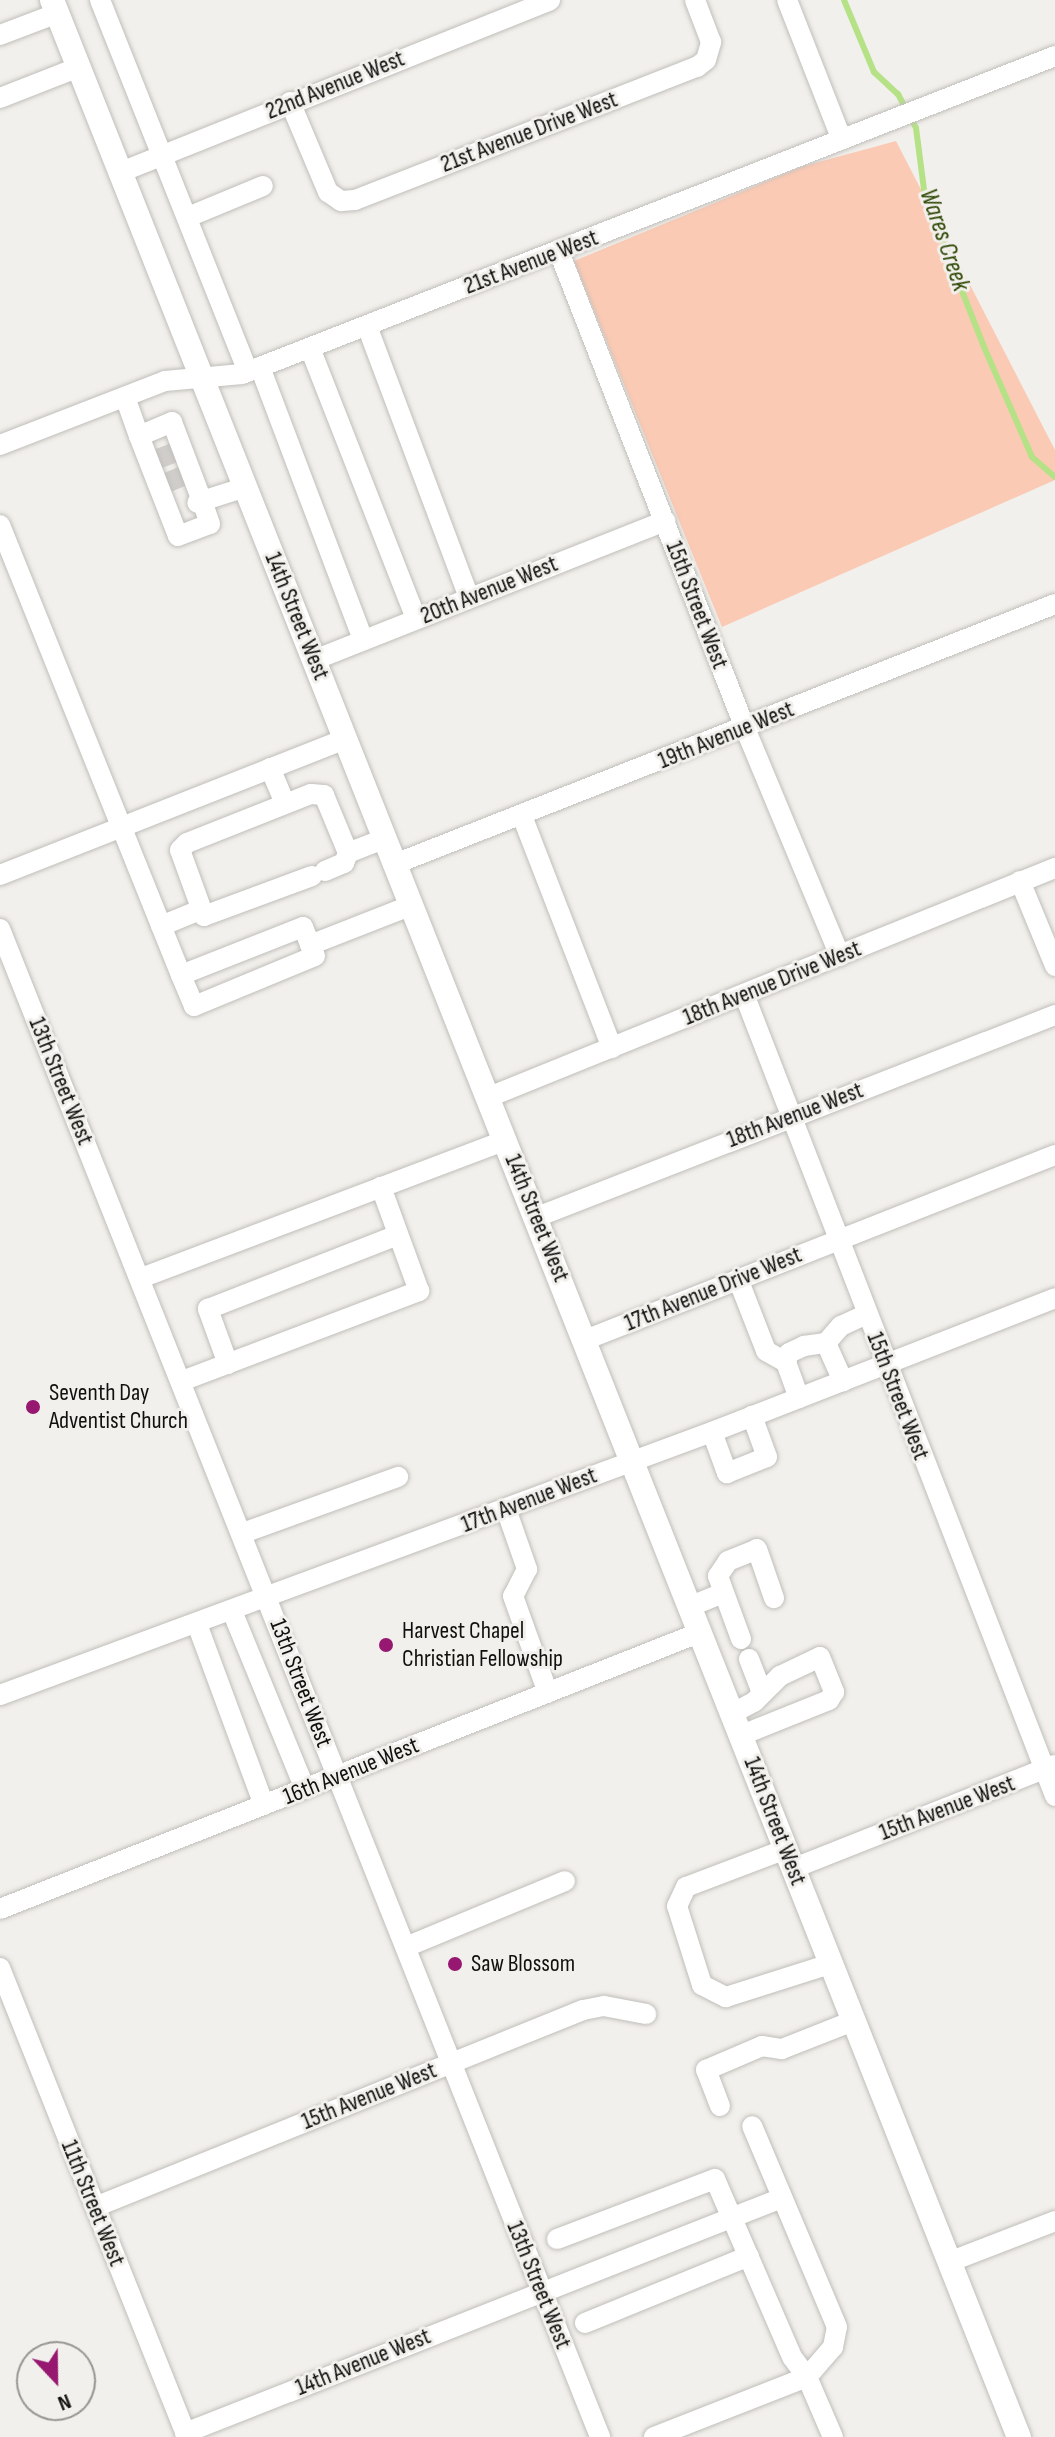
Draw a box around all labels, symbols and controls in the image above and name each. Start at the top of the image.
street label: 22nd Avenue West [261,44,409,126]
street label: 21st Avenue Drive West [436,85,622,179]
water label: Wares Creek [912,185,976,295]
street label: 21st Avenue West [460,223,602,301]
street label: 15th Street West [659,537,735,673]
street label: 14th Street West [258,548,336,684]
street label: 20th Avenue West [416,549,562,631]
street label: 19th Avenue West [654,695,798,775]
street label: 18th Avenue Drive West [679,934,865,1032]
street label: 13th Street West [22,1013,100,1149]
street label: 18th Avenue West [723,1076,867,1154]
street label: 14th Street West [498,1150,576,1286]
street label: 17th Avenue Drive West [620,1240,806,1338]
street label: 15th Street West [860,1328,936,1464]
place label: Seventh Day Adventist Church [49,1379,188,1435]
marker: Seventh Day Adventist Church [24,1398,42,1416]
street label: 17th Avenue West [457,1461,601,1539]
street label: 13th Street West [263,1615,339,1751]
place label: Harvest Chapel Christian Fellowship [402,1617,563,1673]
marker: Harvest Chapel Christian Fellowship [377,1636,395,1654]
street label: 16th Avenue West [279,1731,423,1811]
street label: 14th Street West [737,1753,813,1889]
street label: 15th Avenue West [875,1769,1019,1847]
place label: Saw Blossom [471,1950,575,1978]
marker: Saw Blossom [446,1955,464,1973]
street label: 15th Avenue West [297,2056,441,2136]
street label: 11th Street West [55,2136,131,2270]
street label: 13th Street West [500,2217,578,2353]
street label: 14th Avenue West [291,2322,435,2402]
north arrow [16,2341,96,2421]
text: N [54,2387,75,2417]

